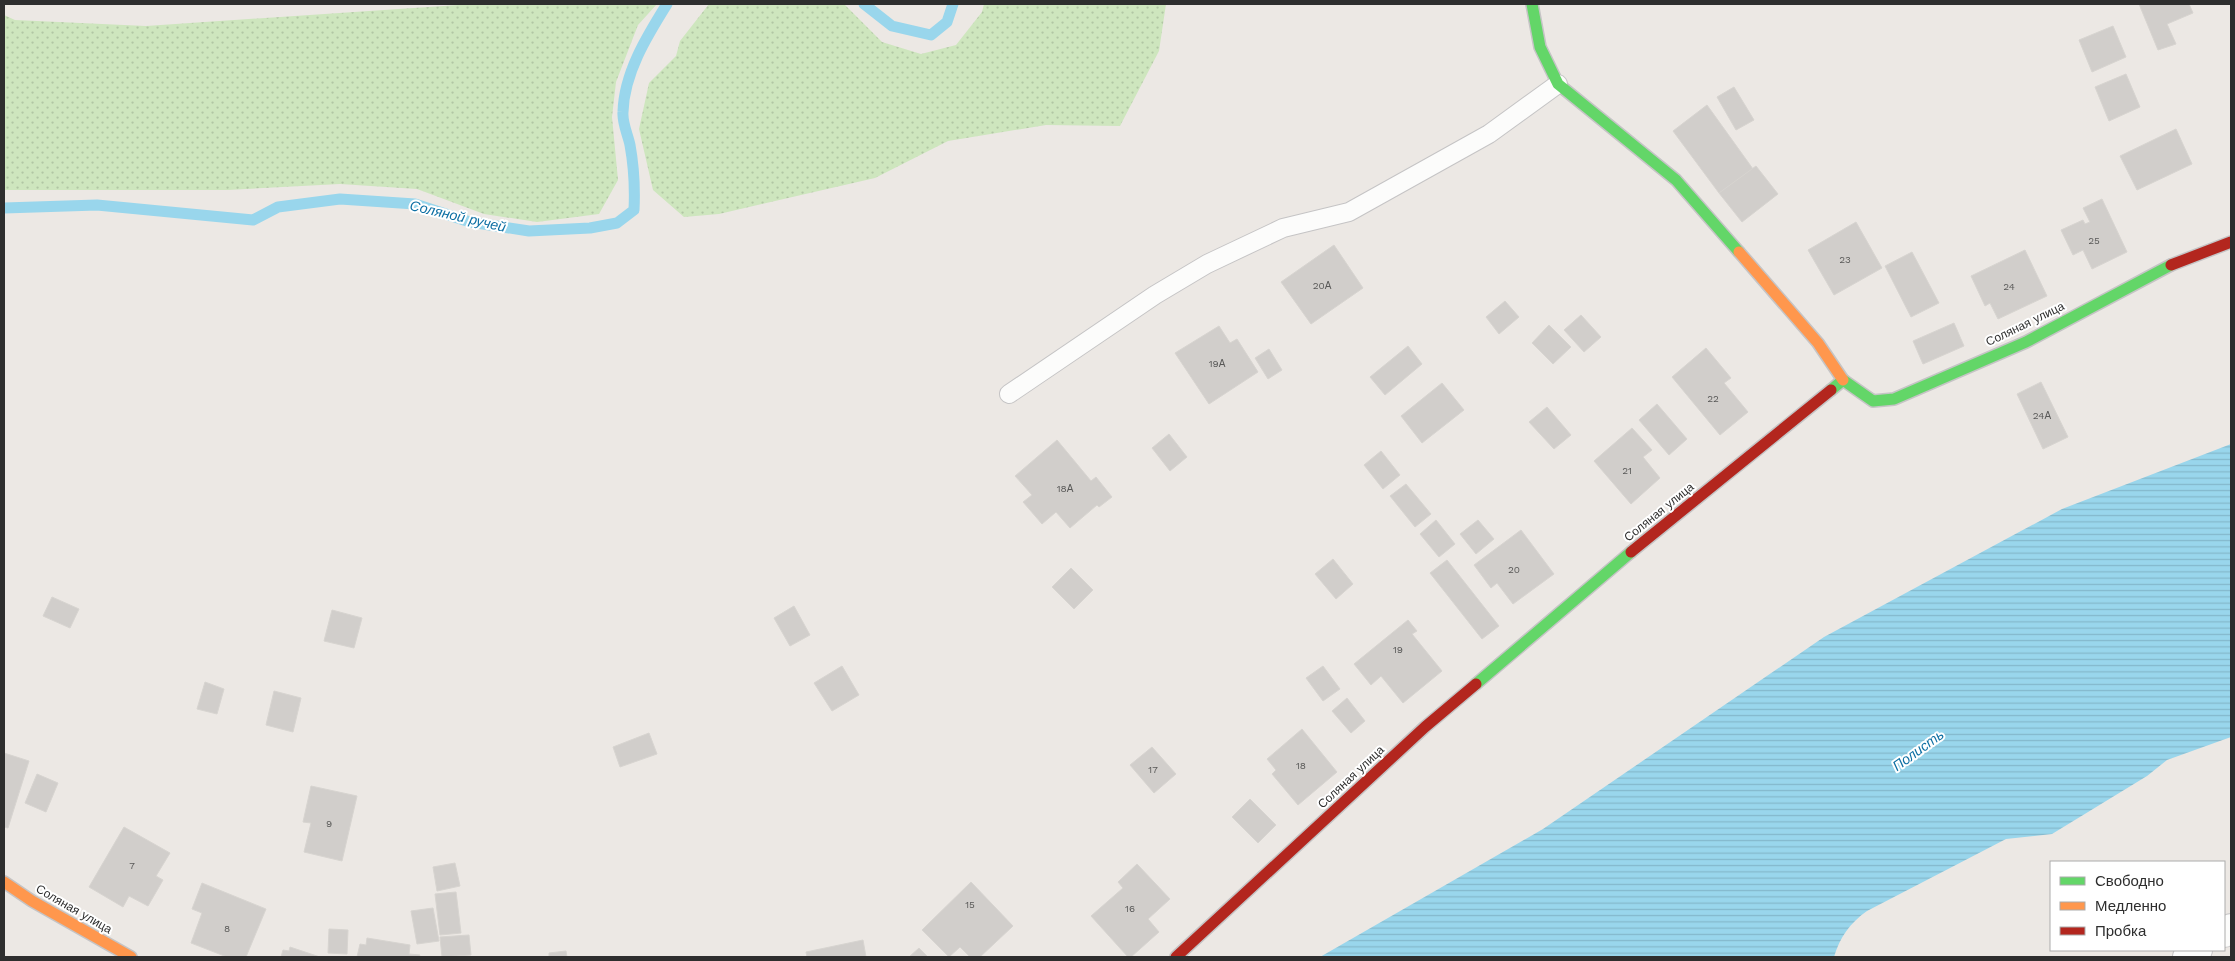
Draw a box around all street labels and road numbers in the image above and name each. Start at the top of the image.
street label: Соляная улица [1984,299,2067,349]
street label: Соляная улица [1621,479,1697,544]
street label: Соляная улица [1315,743,1387,811]
street label: Соляная улица [33,882,115,937]

